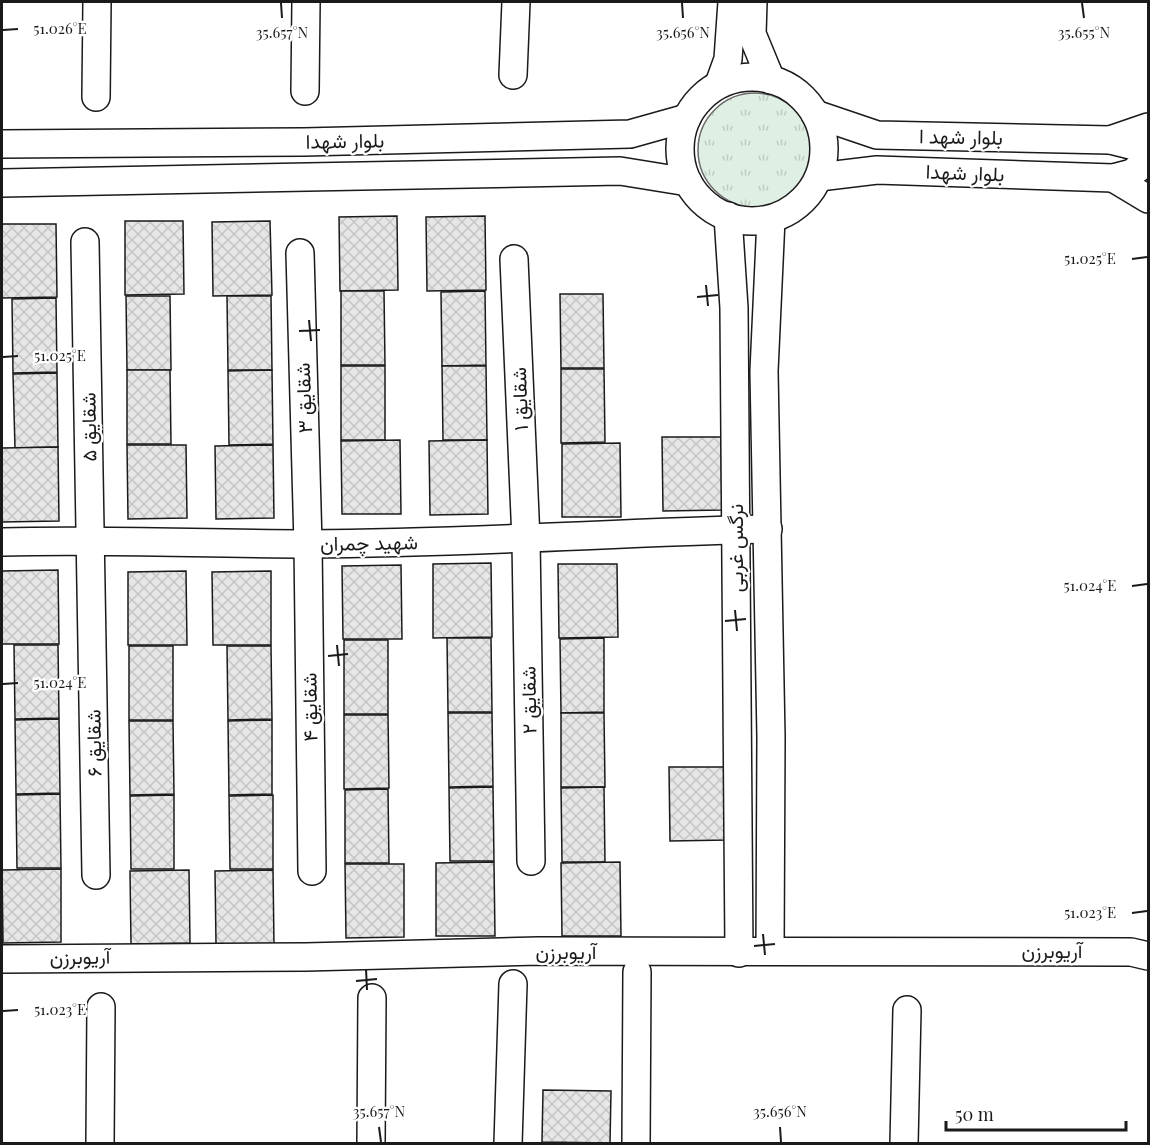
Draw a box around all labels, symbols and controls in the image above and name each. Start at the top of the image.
text: 51.026°E [33,18,87,38]
text: 35.657°N [256,22,309,42]
text: 35.656°N [656,22,710,42]
text: 35.655°N [1058,22,1111,42]
street label: بلوار شهد ا [919,121,1003,151]
street label: بلوار شهدا [305,125,385,155]
street label: بلوار شهدا [925,157,1005,187]
text: 51.025°E [1064,248,1116,268]
text: 51.025°E [34,345,86,365]
street label: شقایق ۳ [288,362,317,434]
street label: شقایق ۱ [504,367,533,431]
street label: شقایق ۵ [73,392,102,462]
street label: نرگس غربی [721,504,749,592]
street label: شهید چمران [320,527,418,558]
text: 51.024°E [1064,575,1116,595]
street label: شقایق ۲ [513,666,542,734]
text: 51.024°E [34,672,86,692]
street label: شقایق ۴ [294,672,323,742]
street label: شقایق ۶ [78,709,107,777]
text: 51.023°E [1064,902,1116,922]
street label: آریوبرزن [1022,936,1084,964]
street label: آریوبرزن [536,937,598,965]
street label: آریوبرزن [49,941,112,971]
text: 51.023°E [34,999,86,1019]
scale bar [946,1094,1126,1132]
text: 35.657°N [353,1101,406,1121]
text: 35.656°N [753,1101,807,1121]
text: 50 m [955,1102,994,1126]

